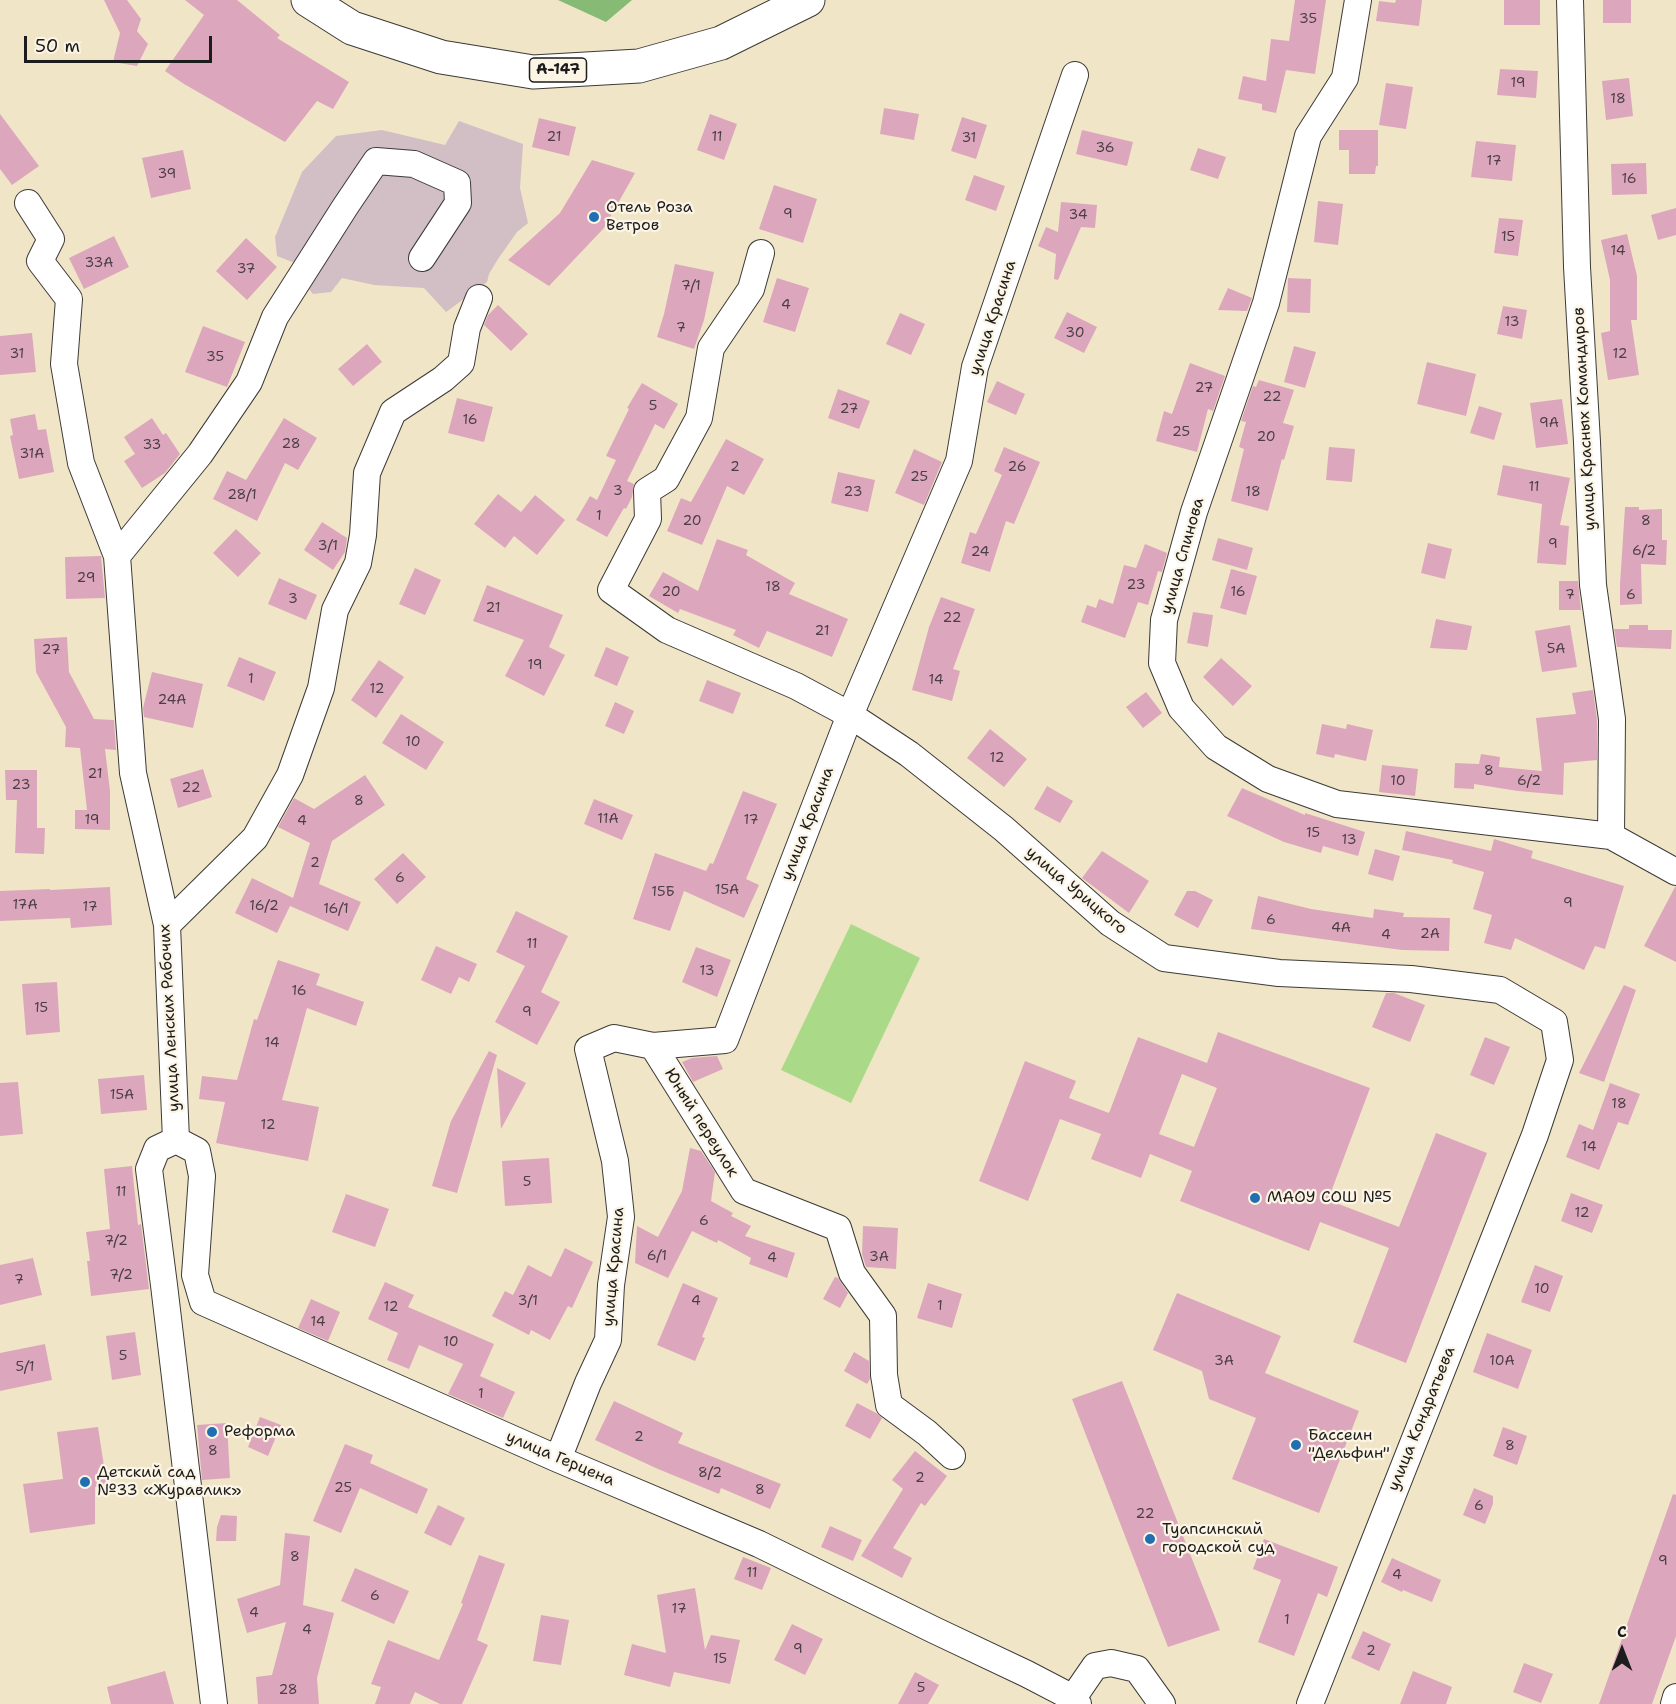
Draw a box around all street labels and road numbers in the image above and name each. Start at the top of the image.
road number: А-147 [530,58,586,82]
street label: улица Красина [965,258,1021,378]
street label: улица Красных Командиров [1570,307,1600,531]
street label: улица Спинова [1157,496,1209,616]
street label: улица Красина [778,765,838,883]
street label: улица Урицкого [1021,843,1131,939]
street label: улица Ленских Рабочих [155,924,185,1112]
street label: Юный переулок [660,1065,742,1181]
street label: улица Красина [599,1206,629,1328]
street label: улица Кондратьева [1384,1344,1460,1494]
street label: улица Герцена [503,1427,617,1491]

